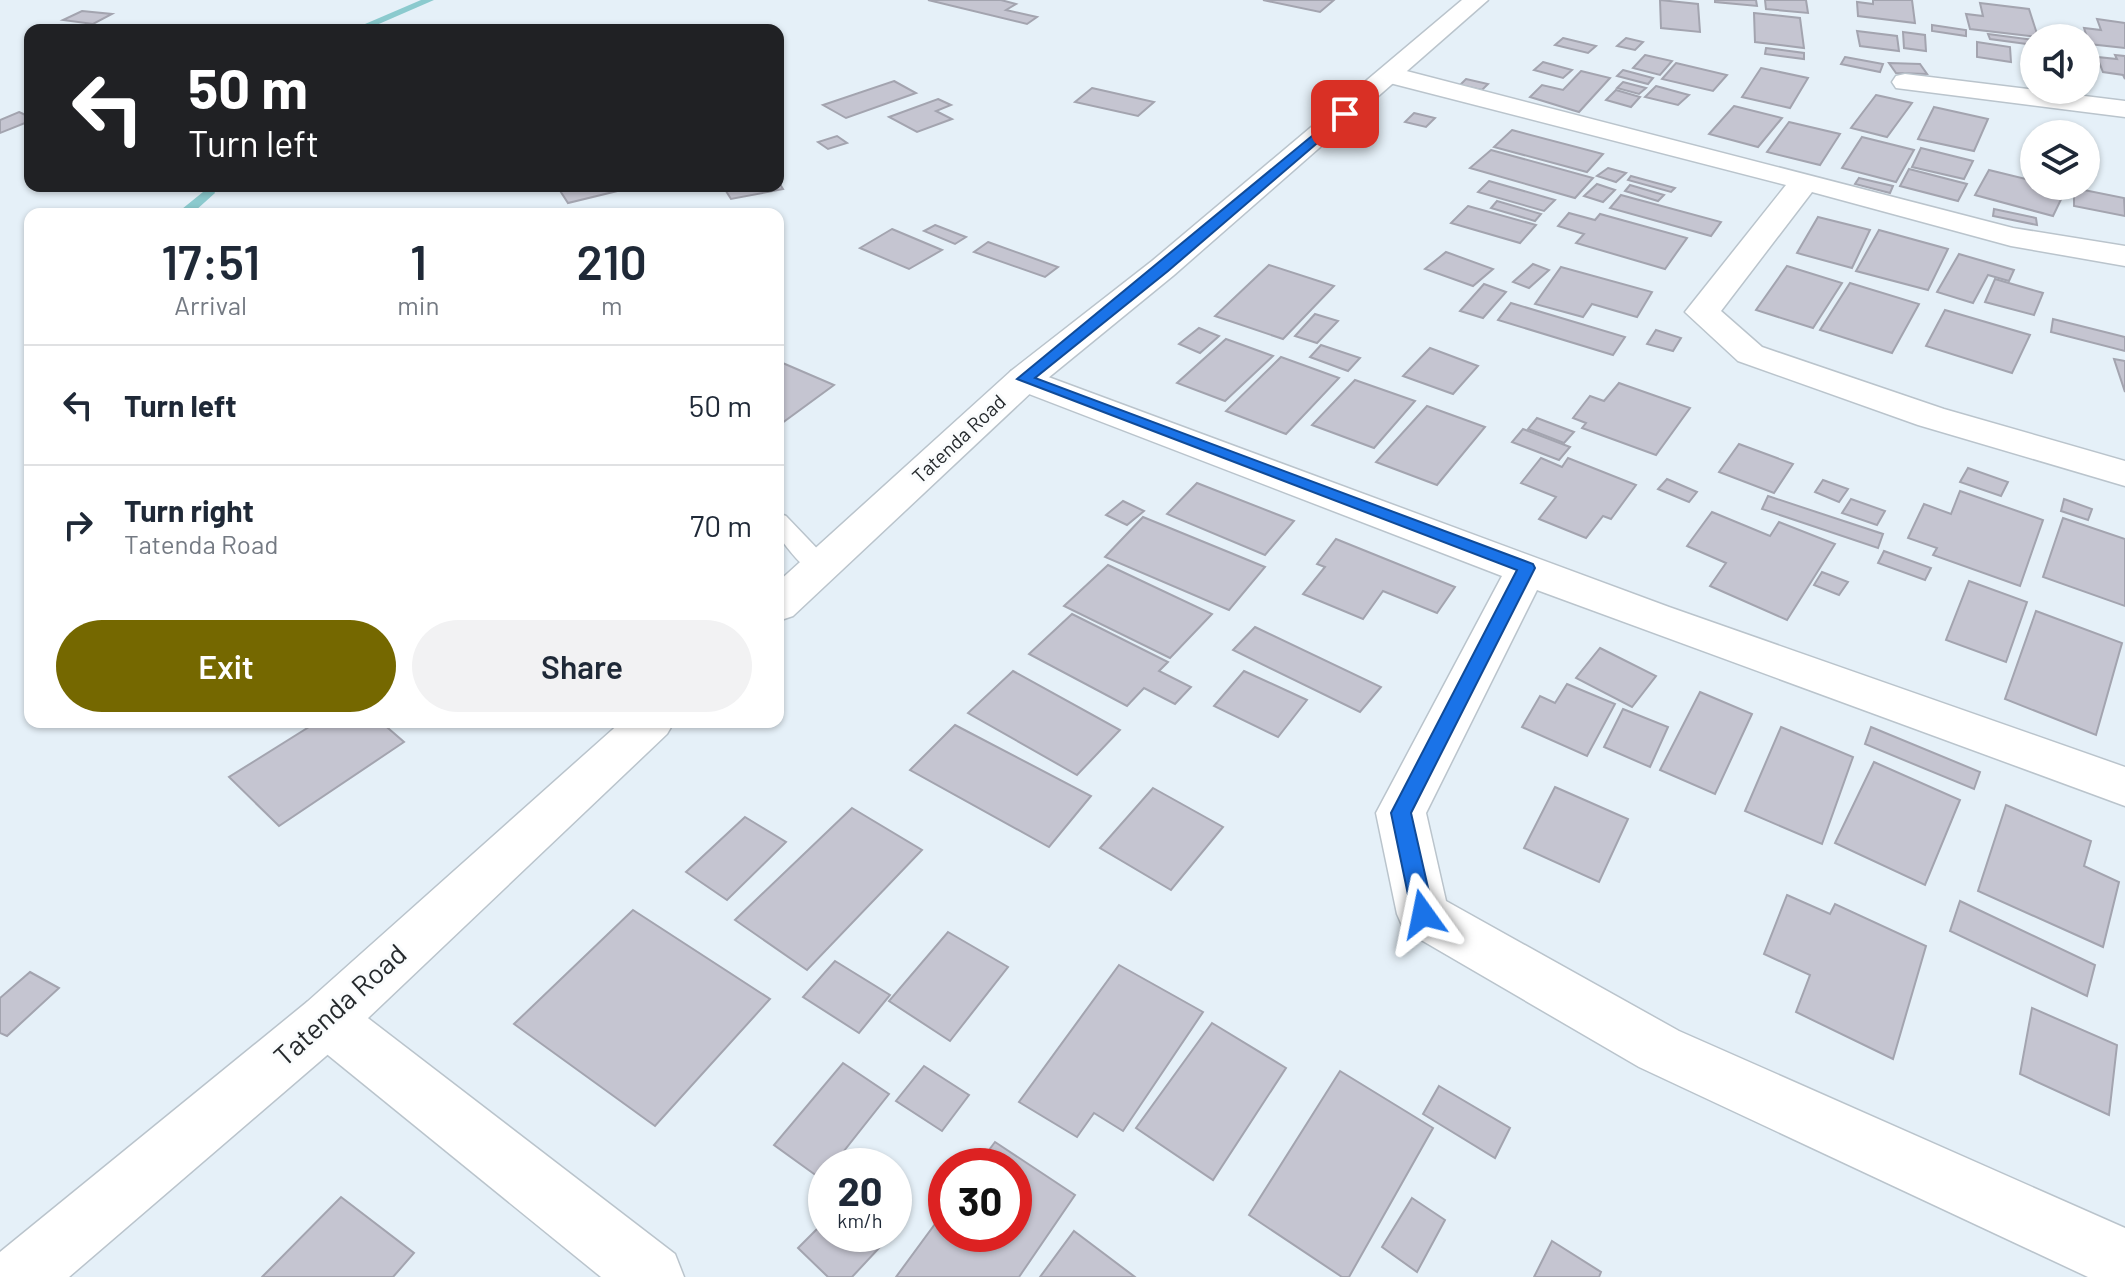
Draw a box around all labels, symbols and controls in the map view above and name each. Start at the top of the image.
map controls [2020,24,2100,200]
button: sound [2020,24,2100,104]
text: 50 m [188,53,308,120]
icon: left [56,56,160,160]
pin [1311,80,1379,148]
icon: arrive [1323,92,1367,136]
button: layers [2020,120,2100,200]
text: Turn left [188,121,319,164]
text: 17:51 [161,232,260,290]
text: 1 [410,232,427,290]
text: 210 [577,232,647,290]
text: Arrival [174,289,247,320]
text: min [397,289,439,320]
text: m [601,289,622,320]
icon: left [56,383,100,427]
text: Turn left [124,387,237,423]
text: 50 m [689,387,752,423]
street label: Tatenda Road [907,389,1010,488]
text: Turn right [124,492,254,528]
icon: right [56,503,100,547]
text: 70 m [690,507,752,543]
text: Tatenda Road [124,528,279,559]
button: Exit [56,620,396,712]
button: Share [412,620,752,712]
position arrow [1381,872,1465,956]
street label: Tatenda Road [266,936,413,1073]
speed limit sign: 30 [928,1148,1032,1252]
text: 20 [837,1166,883,1214]
text: km/h [837,1208,883,1232]

